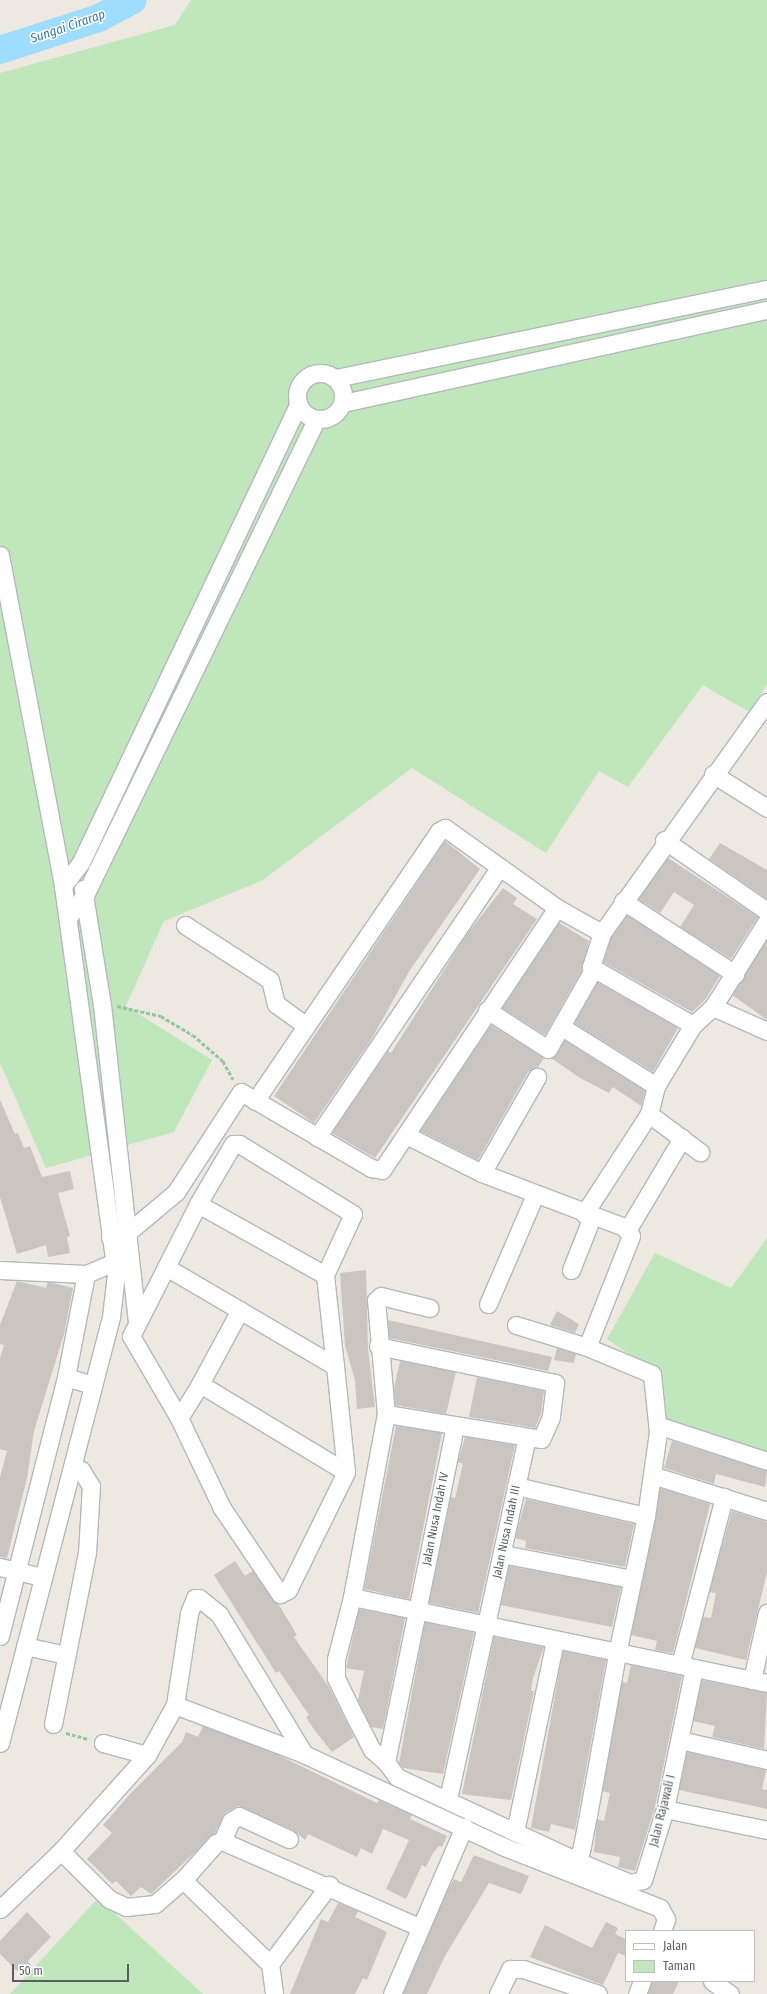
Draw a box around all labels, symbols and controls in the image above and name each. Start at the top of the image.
water label: Sungai Cirarap [29,7,107,47]
street label: Jalan Nusa Indah IV [420,1471,452,1567]
street label: Jalan Nusa Indah III [490,1484,524,1580]
street label: Jalan Rajawali I [647,1773,679,1849]
legend [625,1930,755,1982]
text: Jalan [663,1939,687,1953]
scale bar [14,1956,131,1982]
text: Taman [663,1959,695,1973]
text: 50 m [19,1964,43,1978]

